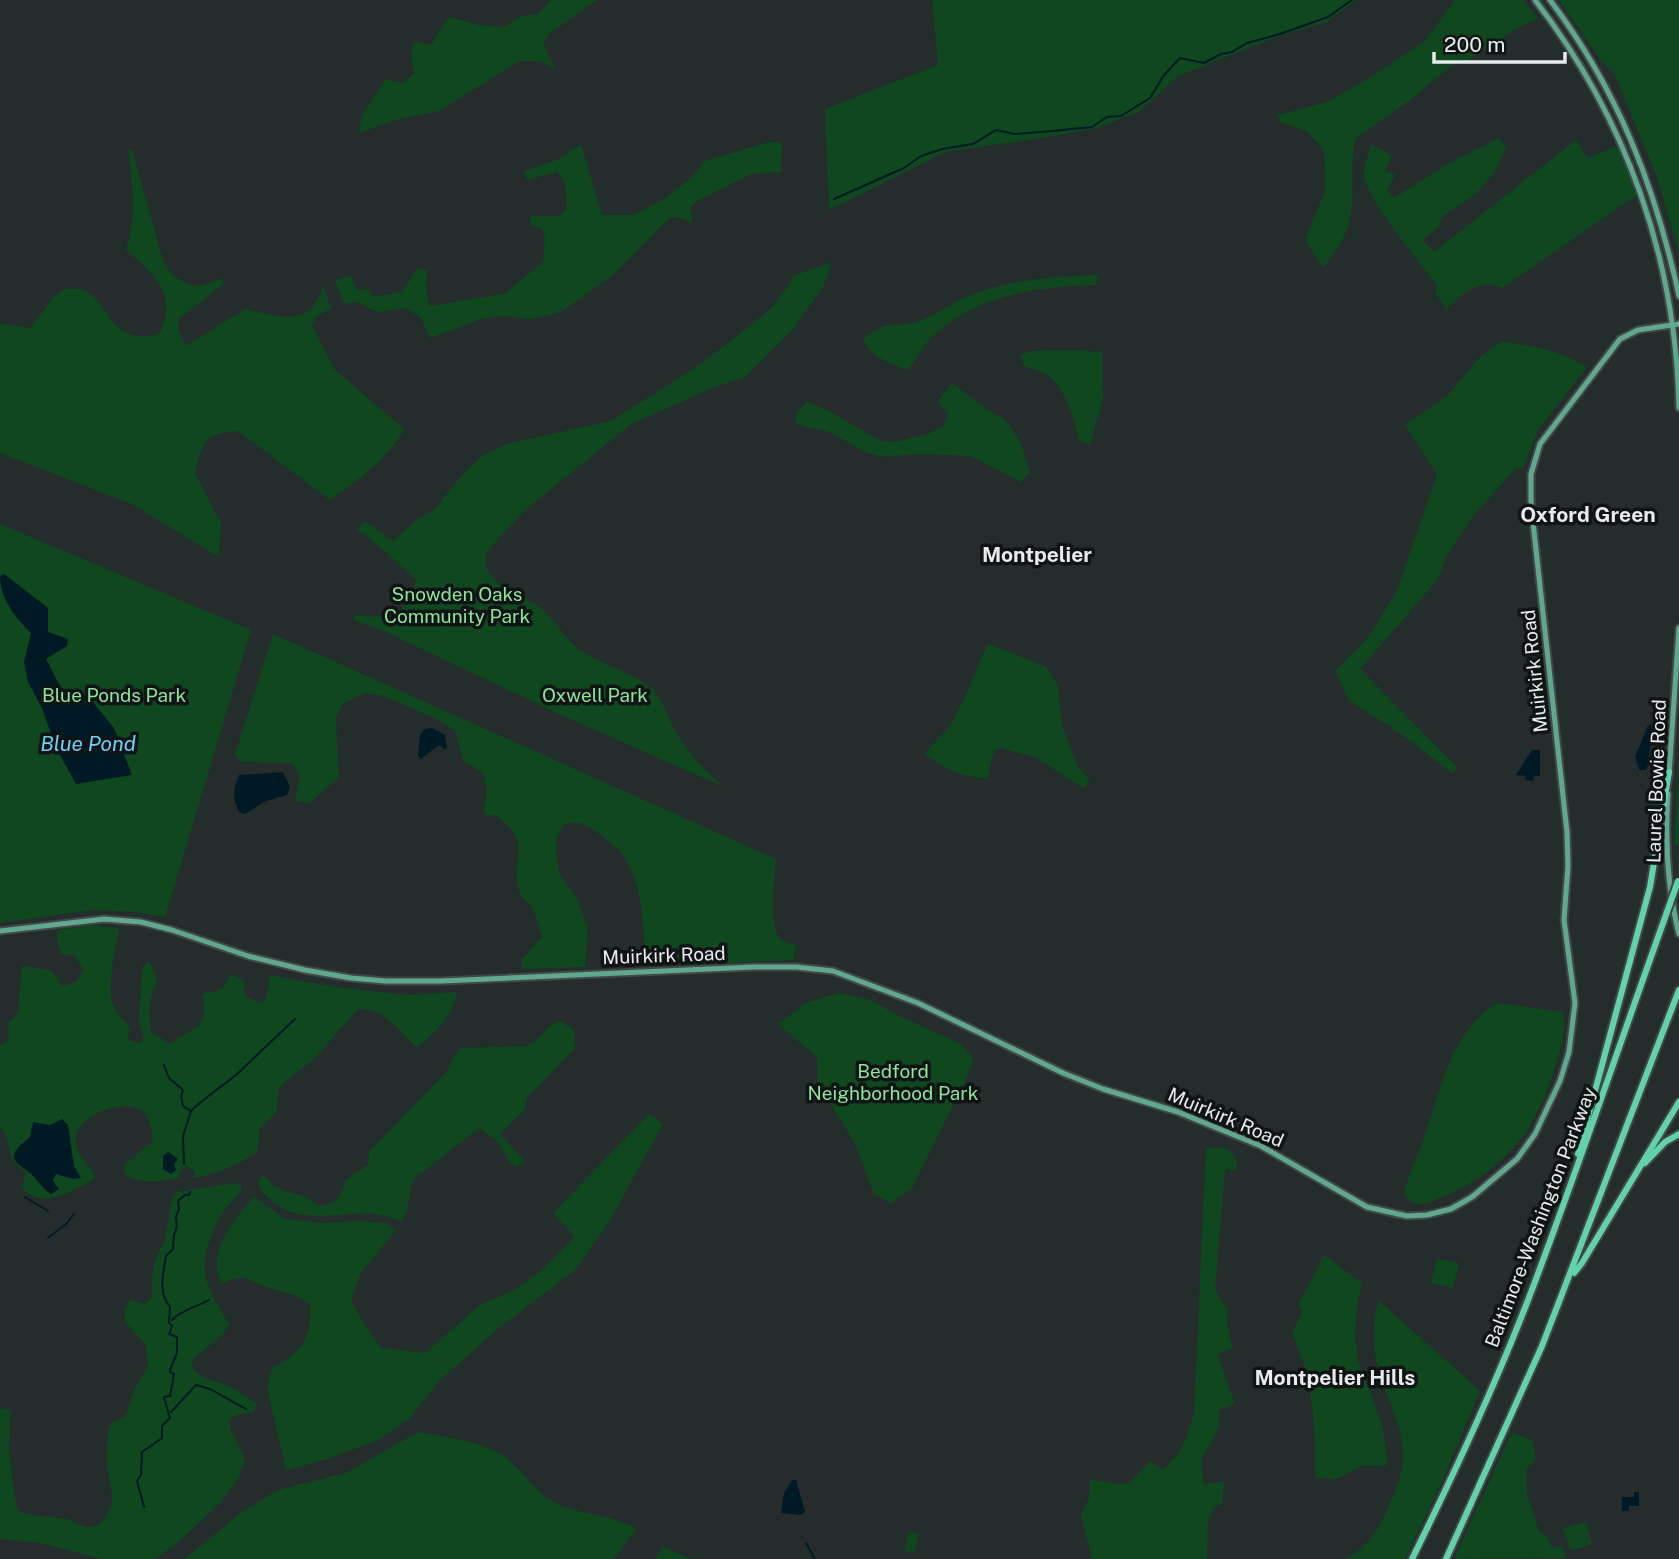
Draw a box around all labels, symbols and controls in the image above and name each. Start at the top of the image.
scale bar [1434,21,1565,65]
text: 200 m [1444,32,1505,57]
district label: Oxford Green [1520,502,1656,527]
district label: Montpelier [982,542,1092,567]
park label: Snowden Oaks Community Park [384,583,530,627]
street label: Muirkirk Road [1517,608,1551,734]
park label: Blue Ponds Park [42,684,186,706]
park label: Oxwell Park [542,684,648,706]
street label: Laurel Bowie Road [1642,699,1670,863]
water label: Blue Pond [40,731,136,756]
street label: Muirkirk Road [602,942,726,968]
park label: Bedford Neighborhood Park [808,1060,979,1104]
street label: Muirkirk Road [1165,1083,1287,1151]
street label: Baltimore-Washington Parkway [1480,1084,1600,1350]
district label: Montpelier Hills [1255,1365,1415,1390]

